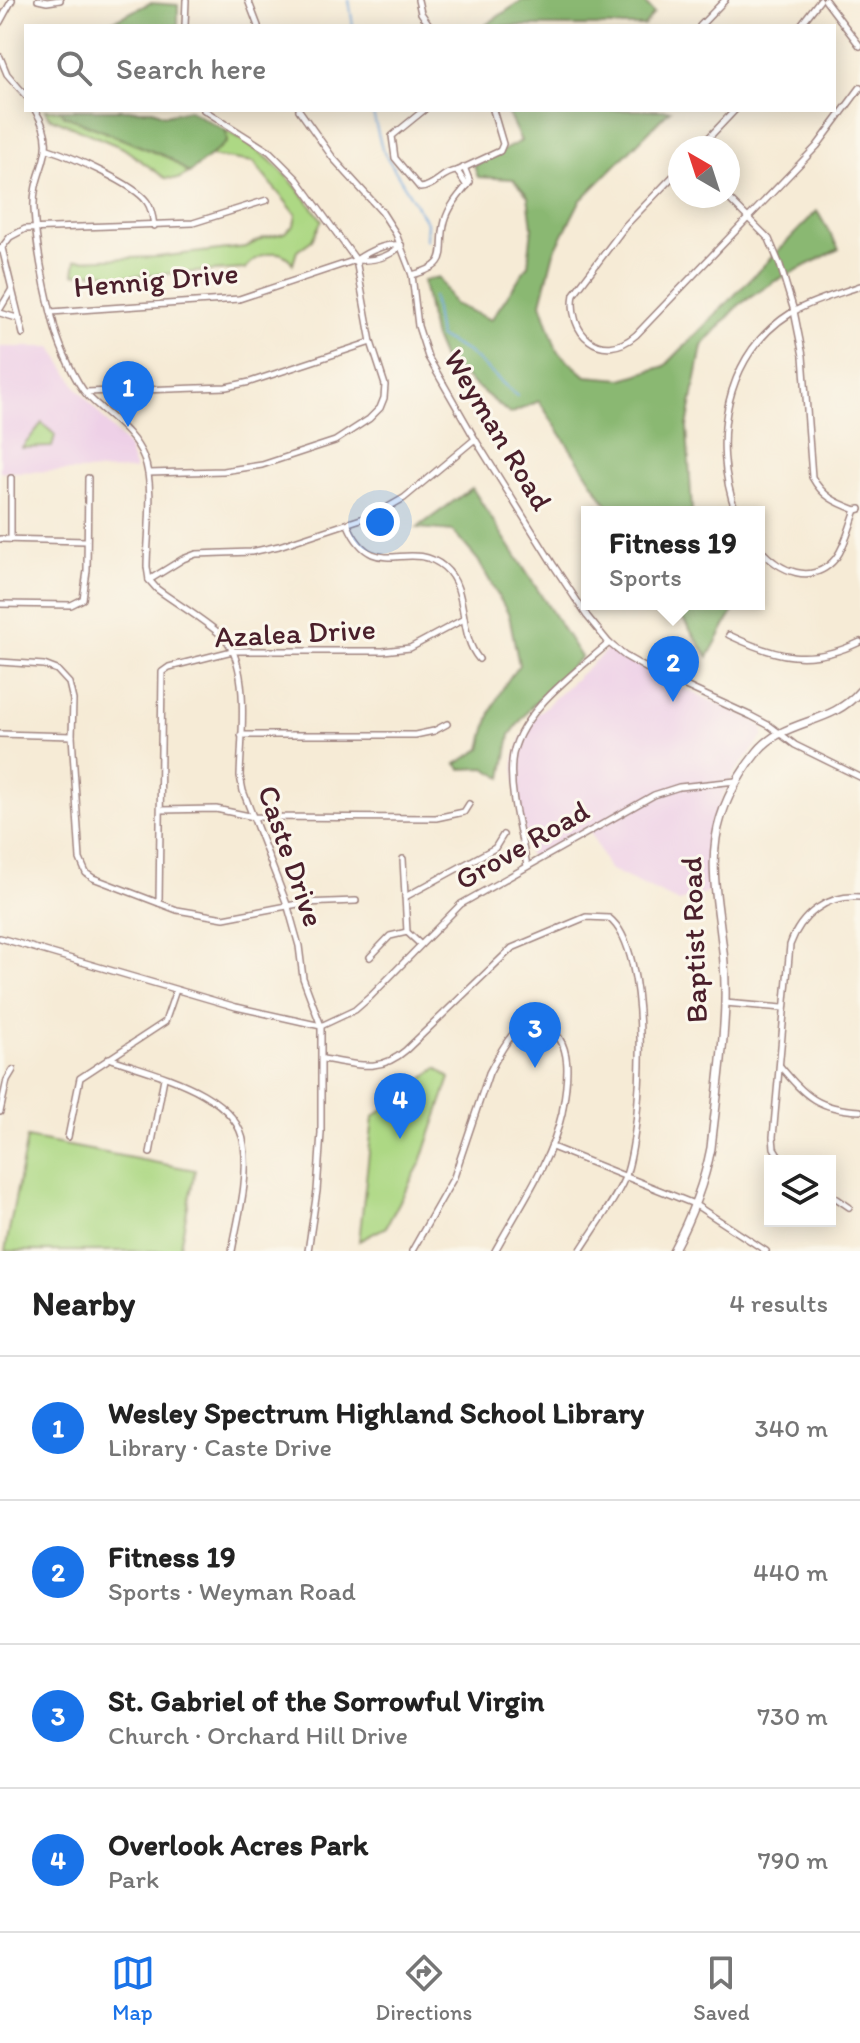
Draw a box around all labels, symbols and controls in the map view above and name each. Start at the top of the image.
search box [24,24,836,112]
icon: search [52,46,96,90]
text: Search here [116,50,266,87]
north arrow [668,136,740,208]
street label: Hennig Drive [72,254,240,305]
street label: Weyman Road [436,343,561,517]
pin: 1 [102,361,154,427]
your location [360,502,400,542]
popup [581,506,765,610]
text: Fitness 19 [609,524,737,561]
text: Sports [609,561,682,593]
street label: Azalea Drive [213,610,377,655]
pin: 2 [647,636,699,702]
street label: Caste Drive [250,780,333,931]
street label: Grove Road [448,791,595,898]
street label: Baptist Road [672,856,715,1024]
pin: 3 [509,1002,561,1068]
pin: 4 [374,1073,426,1139]
map controls [764,1155,836,1227]
button: layers [764,1155,836,1227]
text: Nearby [32,1283,135,1324]
text: 4 results [729,1287,828,1319]
text: Wesley Spectrum Highland School Library [108,1394,644,1431]
text: 1 [52,1412,64,1444]
text: 340 m [754,1412,828,1444]
text: Library · Caste Drive [108,1431,332,1463]
text: Fitness 19 [108,1538,236,1575]
text: 2 [51,1556,65,1588]
text: 440 m [753,1556,828,1588]
text: Sports · Weyman Road [108,1575,356,1607]
text: St. Gabriel of the Sorrowful Virgin [108,1682,545,1719]
text: 3 [51,1700,65,1732]
text: 730 m [757,1700,828,1732]
text: Church · Orchard Hill Drive [108,1719,408,1751]
text: Overlook Acres Park [108,1826,368,1863]
text: 4 [50,1844,66,1876]
text: 790 m [758,1844,828,1876]
text: Park [108,1863,159,1895]
tab: Map [111,1951,155,2026]
tab: Directions [376,1951,472,2026]
tab: Saved [693,1951,749,2026]

